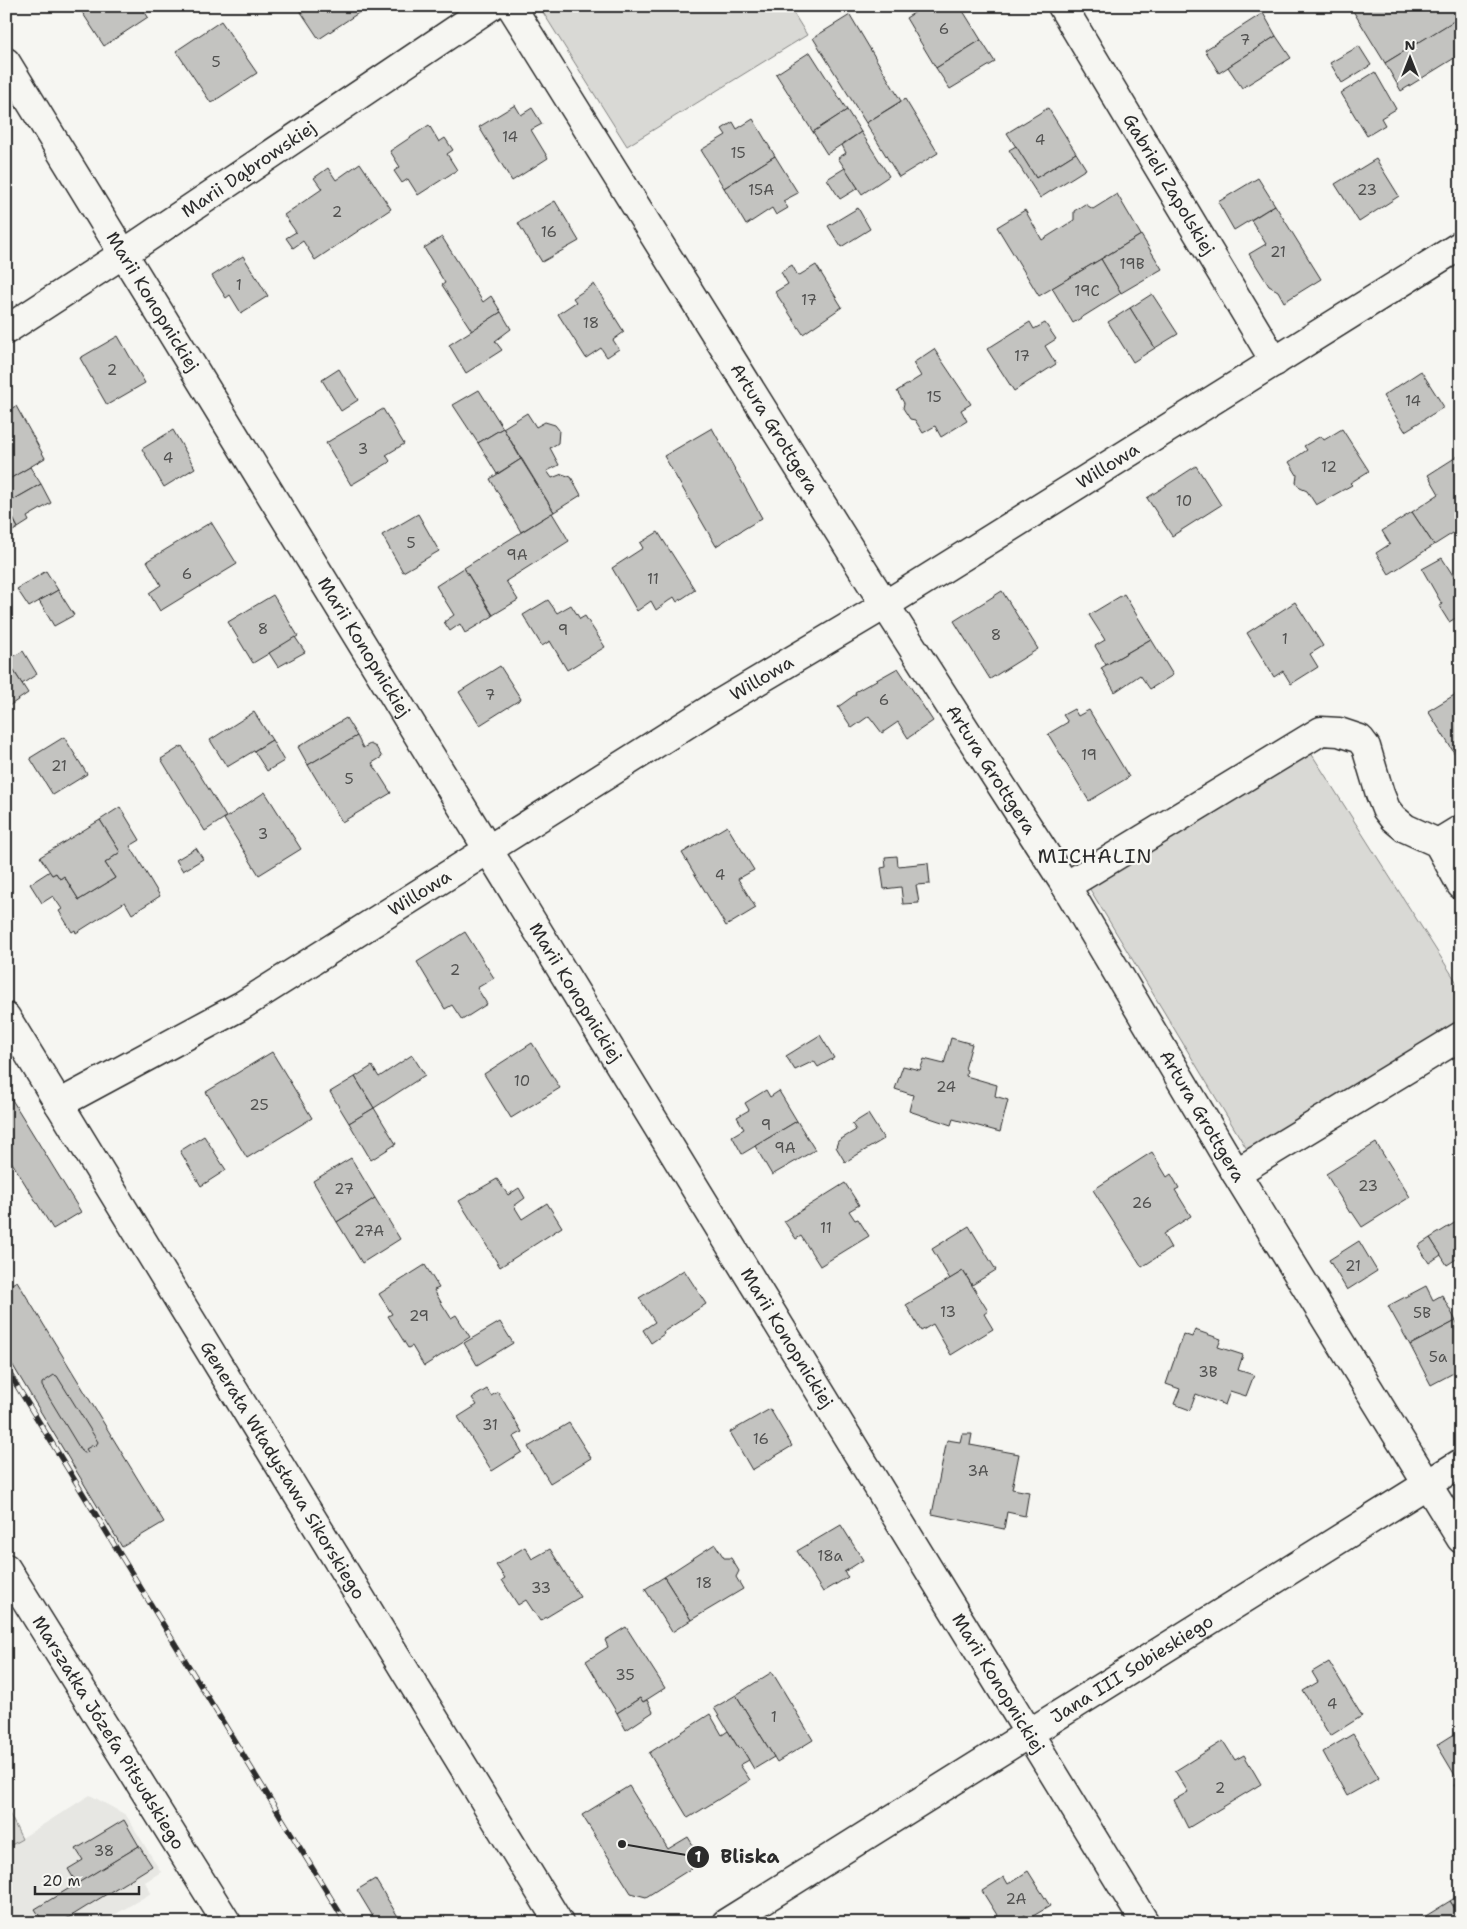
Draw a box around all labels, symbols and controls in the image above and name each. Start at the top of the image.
house number: 6 [939,19,949,39]
house number: 7 [1240,30,1250,50]
north arrow [1384,32,1434,82]
text: N [1404,36,1416,54]
house number: 5 [211,52,221,72]
street label: Gabrieli Zapolskiej [1117,109,1220,260]
street label: Marii Dąbrowskiej [177,115,321,223]
house number: 14 [502,127,518,147]
house number: 4 [1035,130,1045,150]
house number: 15 [730,143,746,163]
house number: 15A [748,180,774,200]
house number: 23 [1357,180,1377,200]
house number: 2 [332,202,342,222]
house number: 16 [541,222,557,242]
street label: Marii Konopnickiej [101,227,205,376]
house number: 21 [1270,242,1286,262]
house number: 19B [1119,254,1145,274]
house number: 1 [236,275,242,295]
house number: 19C [1074,281,1100,301]
house number: 17 [801,290,817,310]
house number: 18 [583,313,599,333]
house number: 17 [1014,346,1030,366]
street label: Artura Grottgera [725,359,824,498]
house number: 2 [107,360,117,380]
house number: 15 [926,387,942,407]
house number: 14 [1405,391,1421,411]
street label: Willowa [1072,437,1144,495]
house number: 3 [358,439,368,459]
house number: 4 [163,448,173,468]
house number: 12 [1321,457,1337,477]
house number: 10 [1176,491,1192,511]
house number: 5 [406,533,416,553]
house number: 9A [506,545,528,565]
house number: 6 [182,564,192,584]
house number: 11 [647,569,659,589]
street label: Marii Konopnickiej [312,573,416,722]
house number: 8 [258,619,268,639]
house number: 9 [558,620,568,640]
house number: 8 [991,625,1001,645]
house number: 1 [1282,629,1288,649]
street label: Willowa [726,650,798,707]
house number: 7 [485,685,495,705]
house number: 6 [879,690,889,710]
street label: Artura Grottgera [941,700,1042,839]
house number: 19 [1081,745,1097,765]
house number: 21 [51,756,67,776]
house number: 5 [344,769,354,789]
house number: 3 [258,824,268,844]
district label: MICHALIN [1037,843,1153,869]
street label: Willowa [384,864,456,922]
house number: 4 [715,865,725,885]
street label: Marii Konopnickiej [524,918,628,1067]
house number: 2 [450,960,460,980]
street label: Artura Grottgera [1154,1046,1251,1187]
house number: 10 [514,1071,530,1091]
house number: 24 [936,1077,956,1097]
house number: 25 [249,1095,269,1115]
house number: 9 [761,1115,771,1135]
house number: 9A [774,1138,796,1158]
house number: 23 [1358,1176,1378,1196]
house number: 27 [334,1179,354,1199]
house number: 26 [1132,1193,1152,1213]
house number: 11 [820,1218,832,1238]
house number: 27A [354,1221,384,1241]
house number: 21 [1345,1256,1361,1276]
street label: Marii Konopnickiej [735,1263,839,1412]
house number: 13 [940,1302,956,1322]
house number: 5B [1413,1303,1431,1323]
house number: 29 [409,1306,429,1326]
street label: Generała Władysława Sikorskiego [195,1337,371,1604]
house number: 5a [1429,1347,1448,1367]
house number: 3B [1198,1362,1218,1382]
house number: 31 [482,1415,498,1435]
house number: 16 [753,1429,769,1449]
house number: 3A [967,1461,989,1481]
house number: 18a [817,1546,843,1566]
house number: 18 [696,1573,712,1593]
house number: 33 [531,1578,551,1598]
street label: Marii Konopnickiej [946,1609,1050,1758]
street label: Jana III Sobieskiego [1046,1609,1218,1729]
street label: Marszałka Józefa Piłsudskiego [27,1611,190,1854]
house number: 35 [615,1665,635,1685]
house number: 4 [1327,1694,1337,1714]
house number: 1 [771,1707,777,1727]
house number: 2 [1215,1778,1225,1798]
callout: Bliska [686,1840,790,1874]
house number: 38 [94,1841,114,1861]
text: Bliska [720,1844,780,1869]
text: 1 [695,1847,702,1867]
scale bar [35,1864,139,1896]
text: 20 m [42,1871,81,1891]
house number: 2A [1006,1889,1026,1909]

